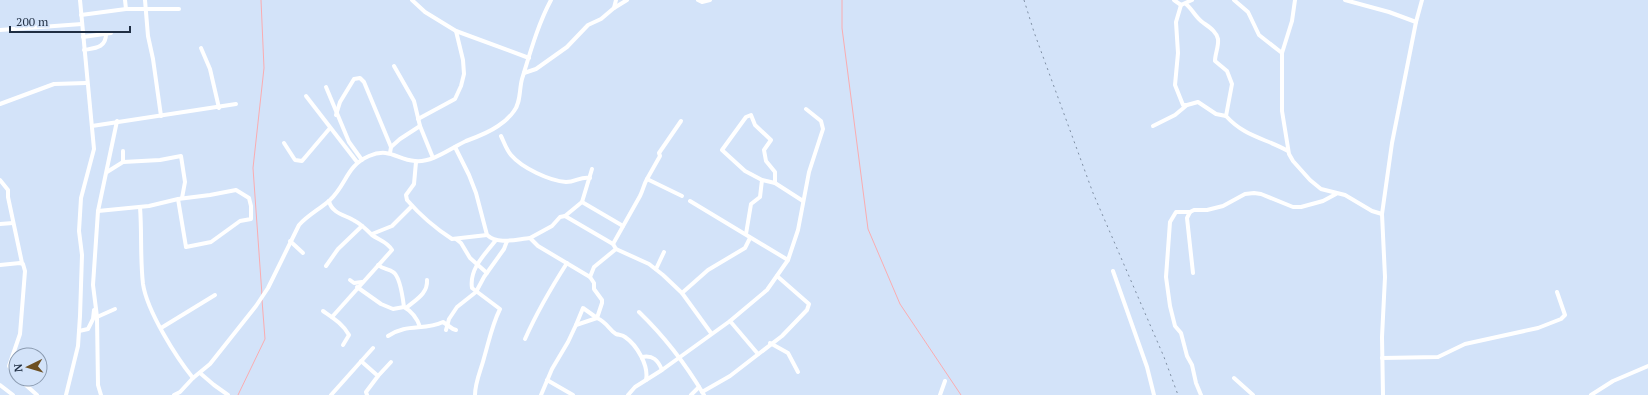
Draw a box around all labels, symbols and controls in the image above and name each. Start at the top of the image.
scale bar [10,8,130,34]
text: 200 m [16,14,49,29]
north arrow [8,347,48,387]
text: N [11,362,25,373]

